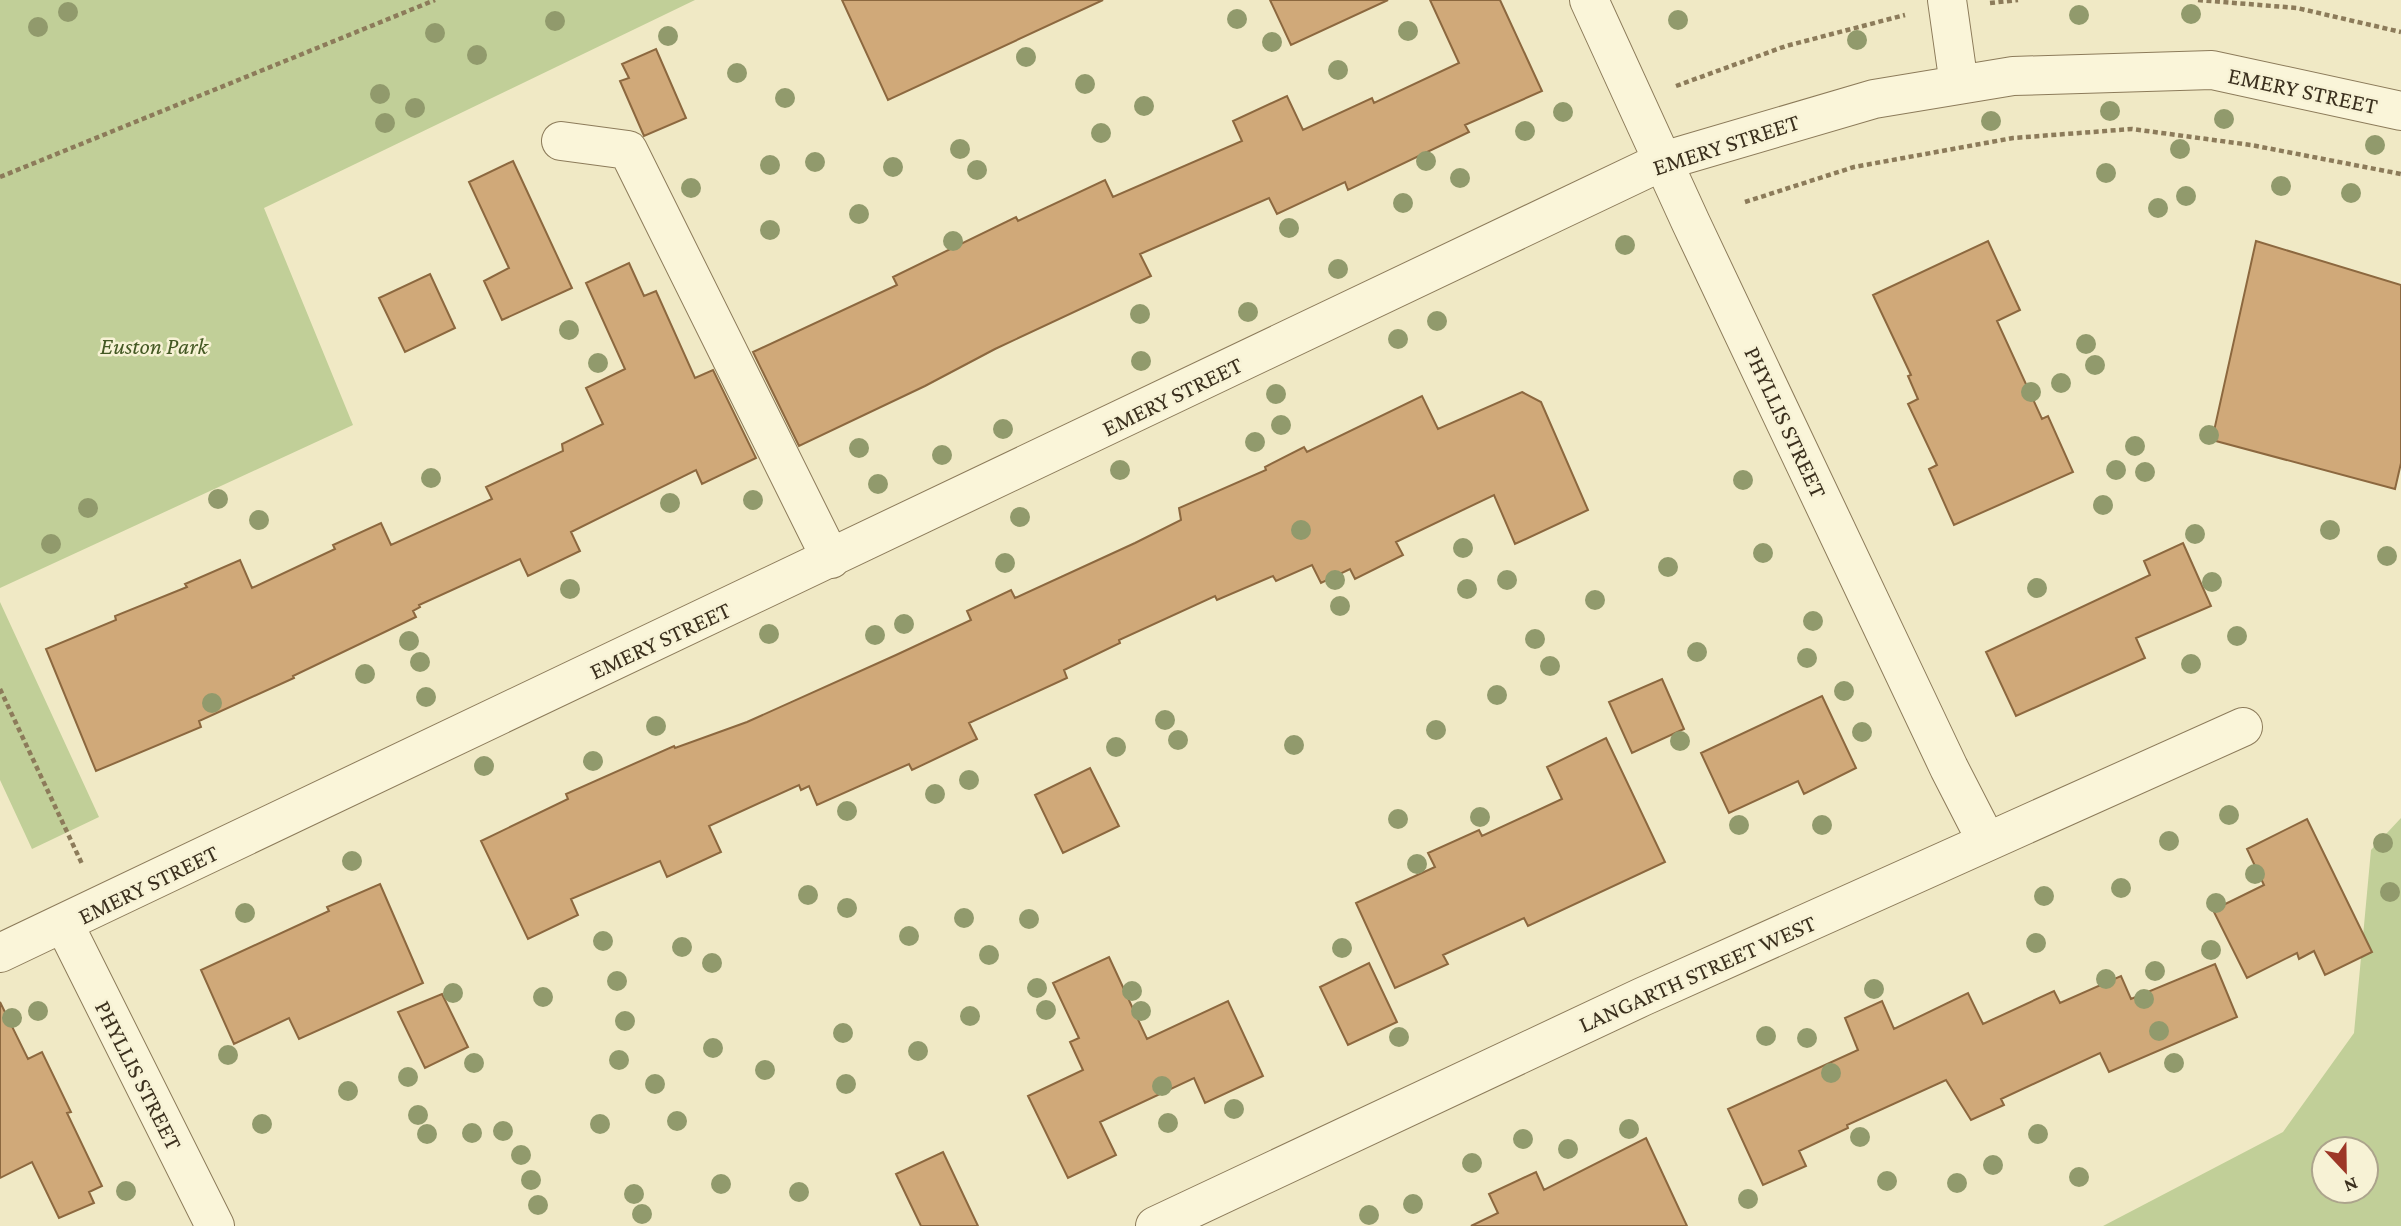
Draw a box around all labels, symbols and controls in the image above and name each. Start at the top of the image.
street label: EMERY STREET [2226,61,2380,119]
street label: EMERY STREET [1649,108,1803,180]
park label: Euston Park [100,332,209,359]
street label: PHYLLIS STREET [1739,342,1833,502]
street label: EMERY STREET [1098,350,1246,442]
street label: EMERY STREET [585,596,735,684]
street label: EMERY STREET [74,838,222,930]
street label: LANGARTH STREET WEST [1574,908,1820,1038]
street label: PHYLLIS STREET [90,996,188,1154]
north arrow [2310,1135,2380,1205]
text: N [2341,1173,2361,1197]

